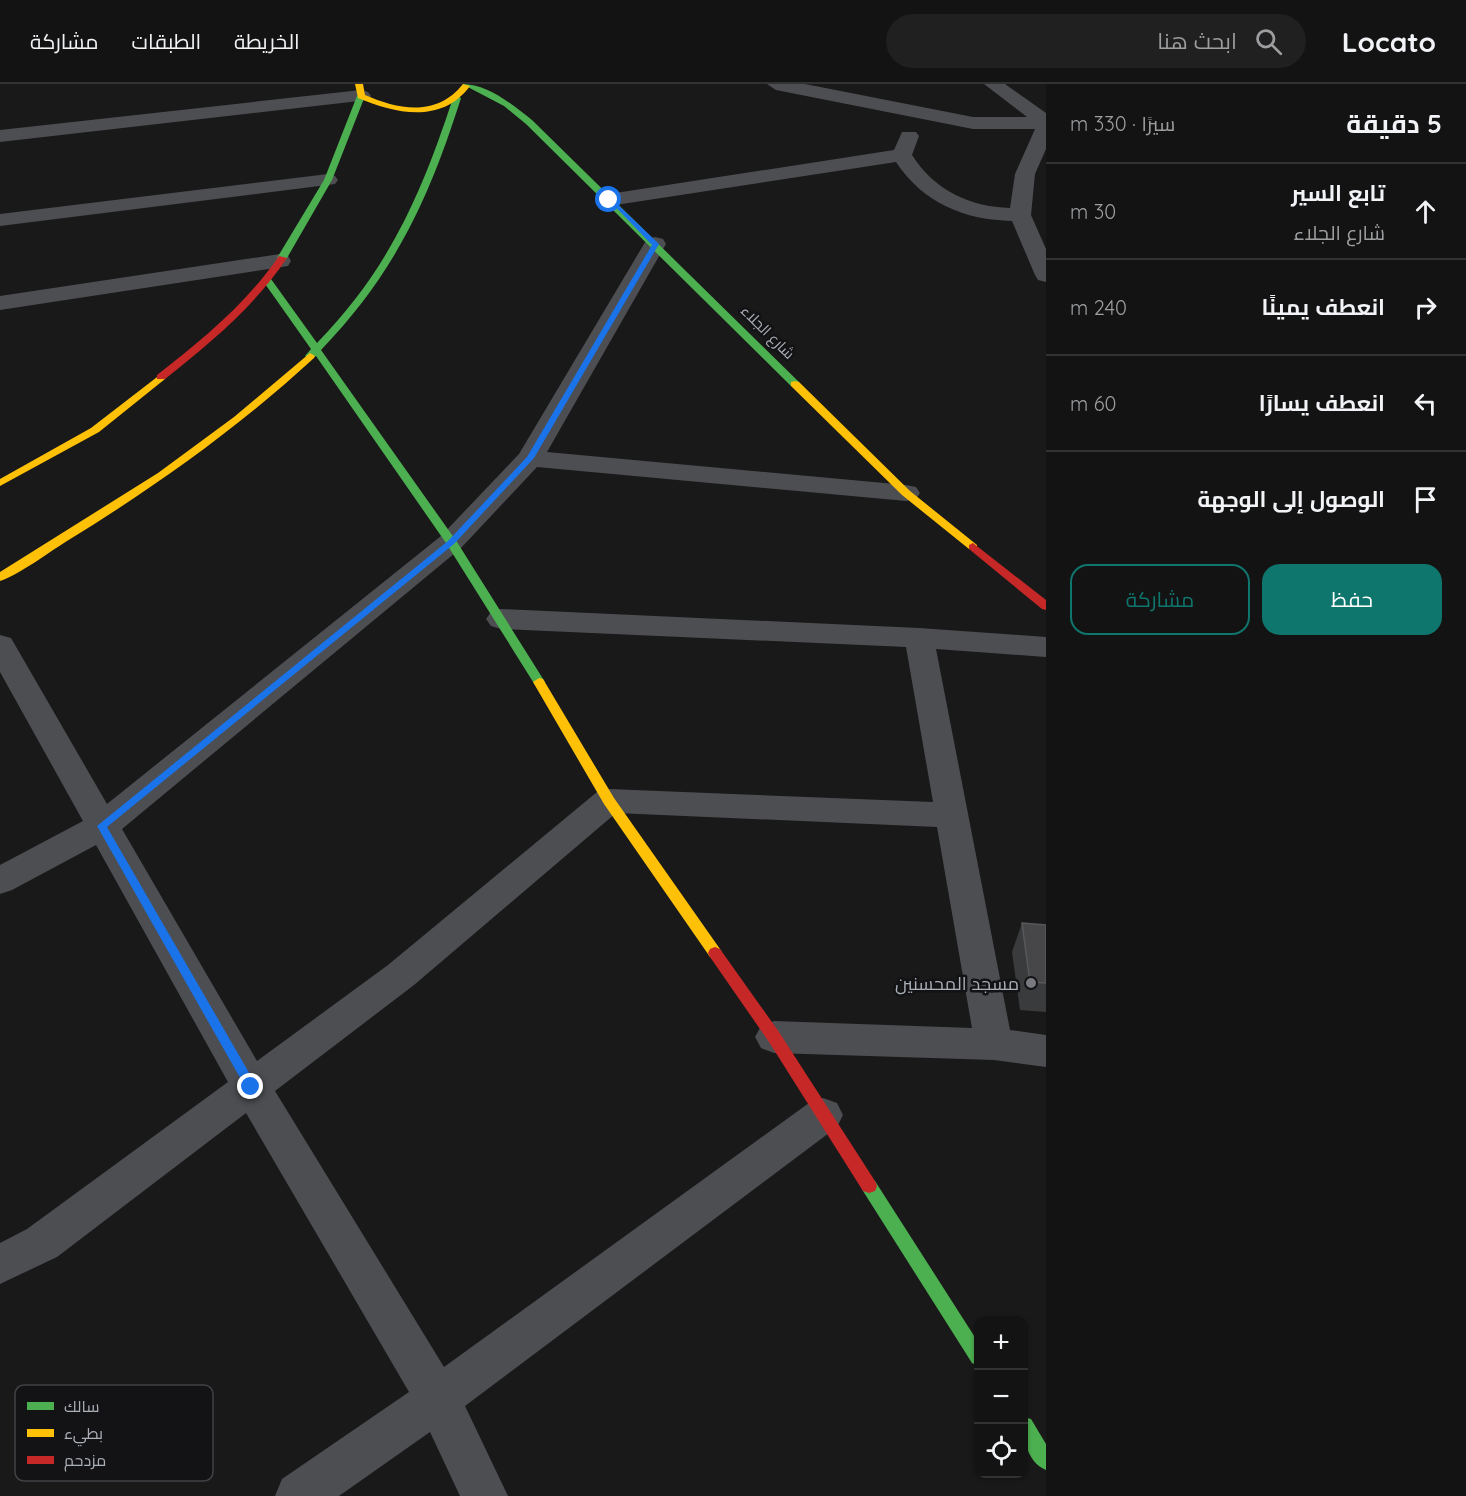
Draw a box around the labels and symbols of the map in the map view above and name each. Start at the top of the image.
route start [595,186,621,212]
street label: شارع الجلاء [736,301,799,364]
place label: مسجد المحسنين [895,972,1019,995]
marker: مسجد المحسنين [1024,976,1038,990]
route end [237,1073,263,1099]
legend [15,1385,213,1481]
text: سالك [64,1396,99,1416]
text: بطيء [64,1423,103,1447]
text: مزدحم [64,1450,106,1472]

